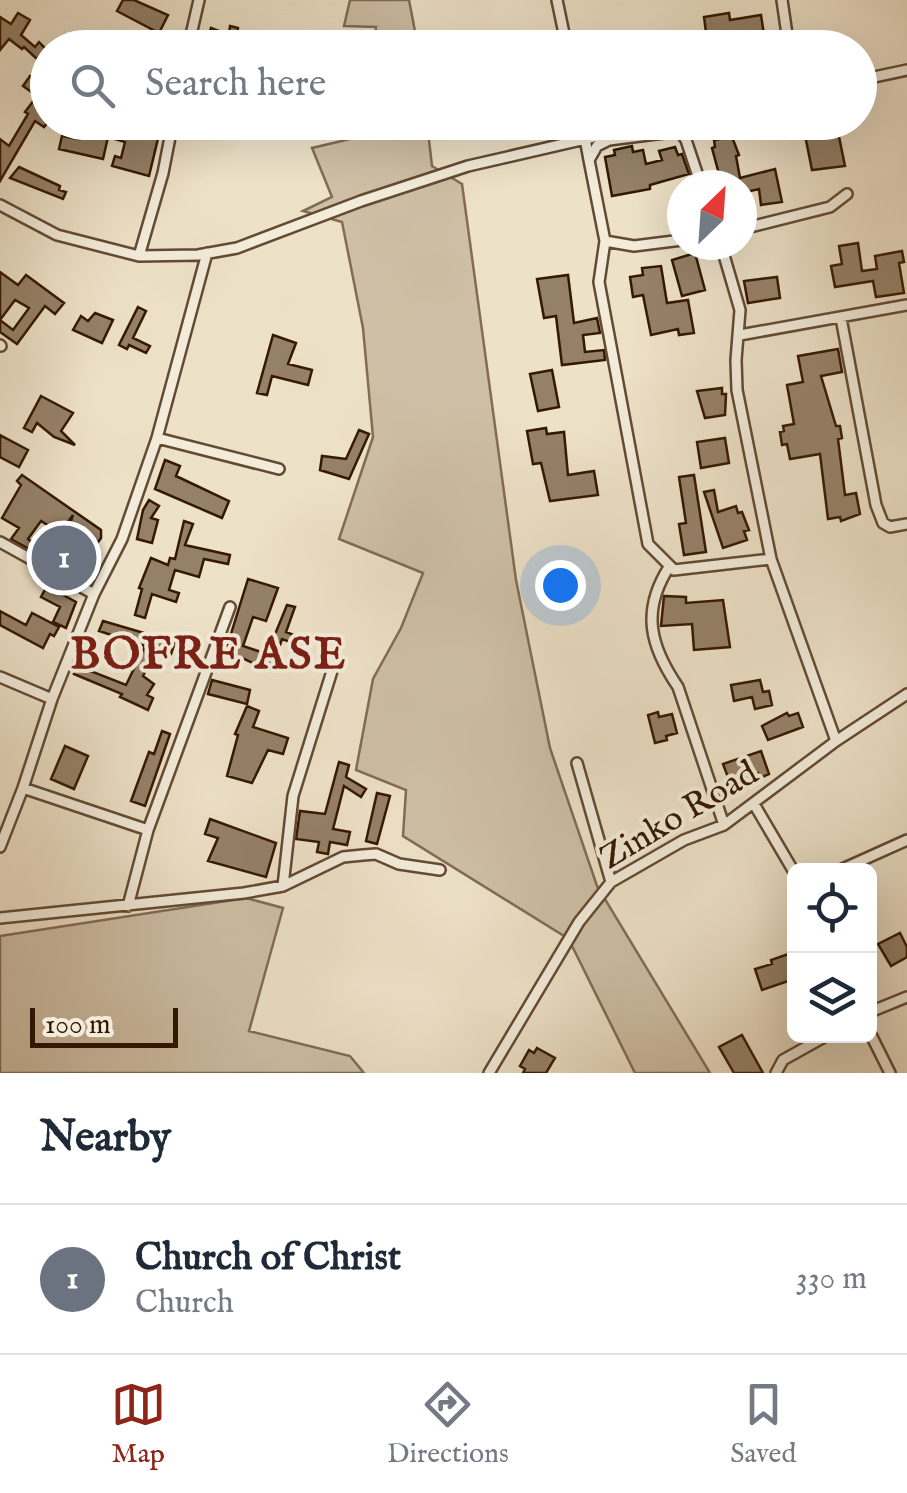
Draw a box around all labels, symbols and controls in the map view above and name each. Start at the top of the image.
search box [30,30,877,140]
icon: search [65,58,120,113]
text: Search here [145,61,326,109]
north arrow [667,170,757,260]
pin: 1 [32,520,96,596]
your location [535,560,586,611]
district label: BOFRE ASE [70,627,348,684]
street label: Zinko Road [592,751,767,881]
map controls [787,863,877,1043]
button: locate [787,863,877,953]
button: layers [787,953,877,1043]
scale bar [30,1003,178,1048]
text: 100 m [45,1008,111,1043]
text: Nearby [40,1112,171,1165]
text: Church of Christ [135,1235,401,1283]
text: 1 [67,1259,78,1300]
text: 330 m [796,1259,867,1300]
text: Church [135,1283,234,1324]
tab: Map [111,1377,166,1472]
tab: Directions [387,1377,509,1472]
tab: Saved [730,1377,796,1472]

